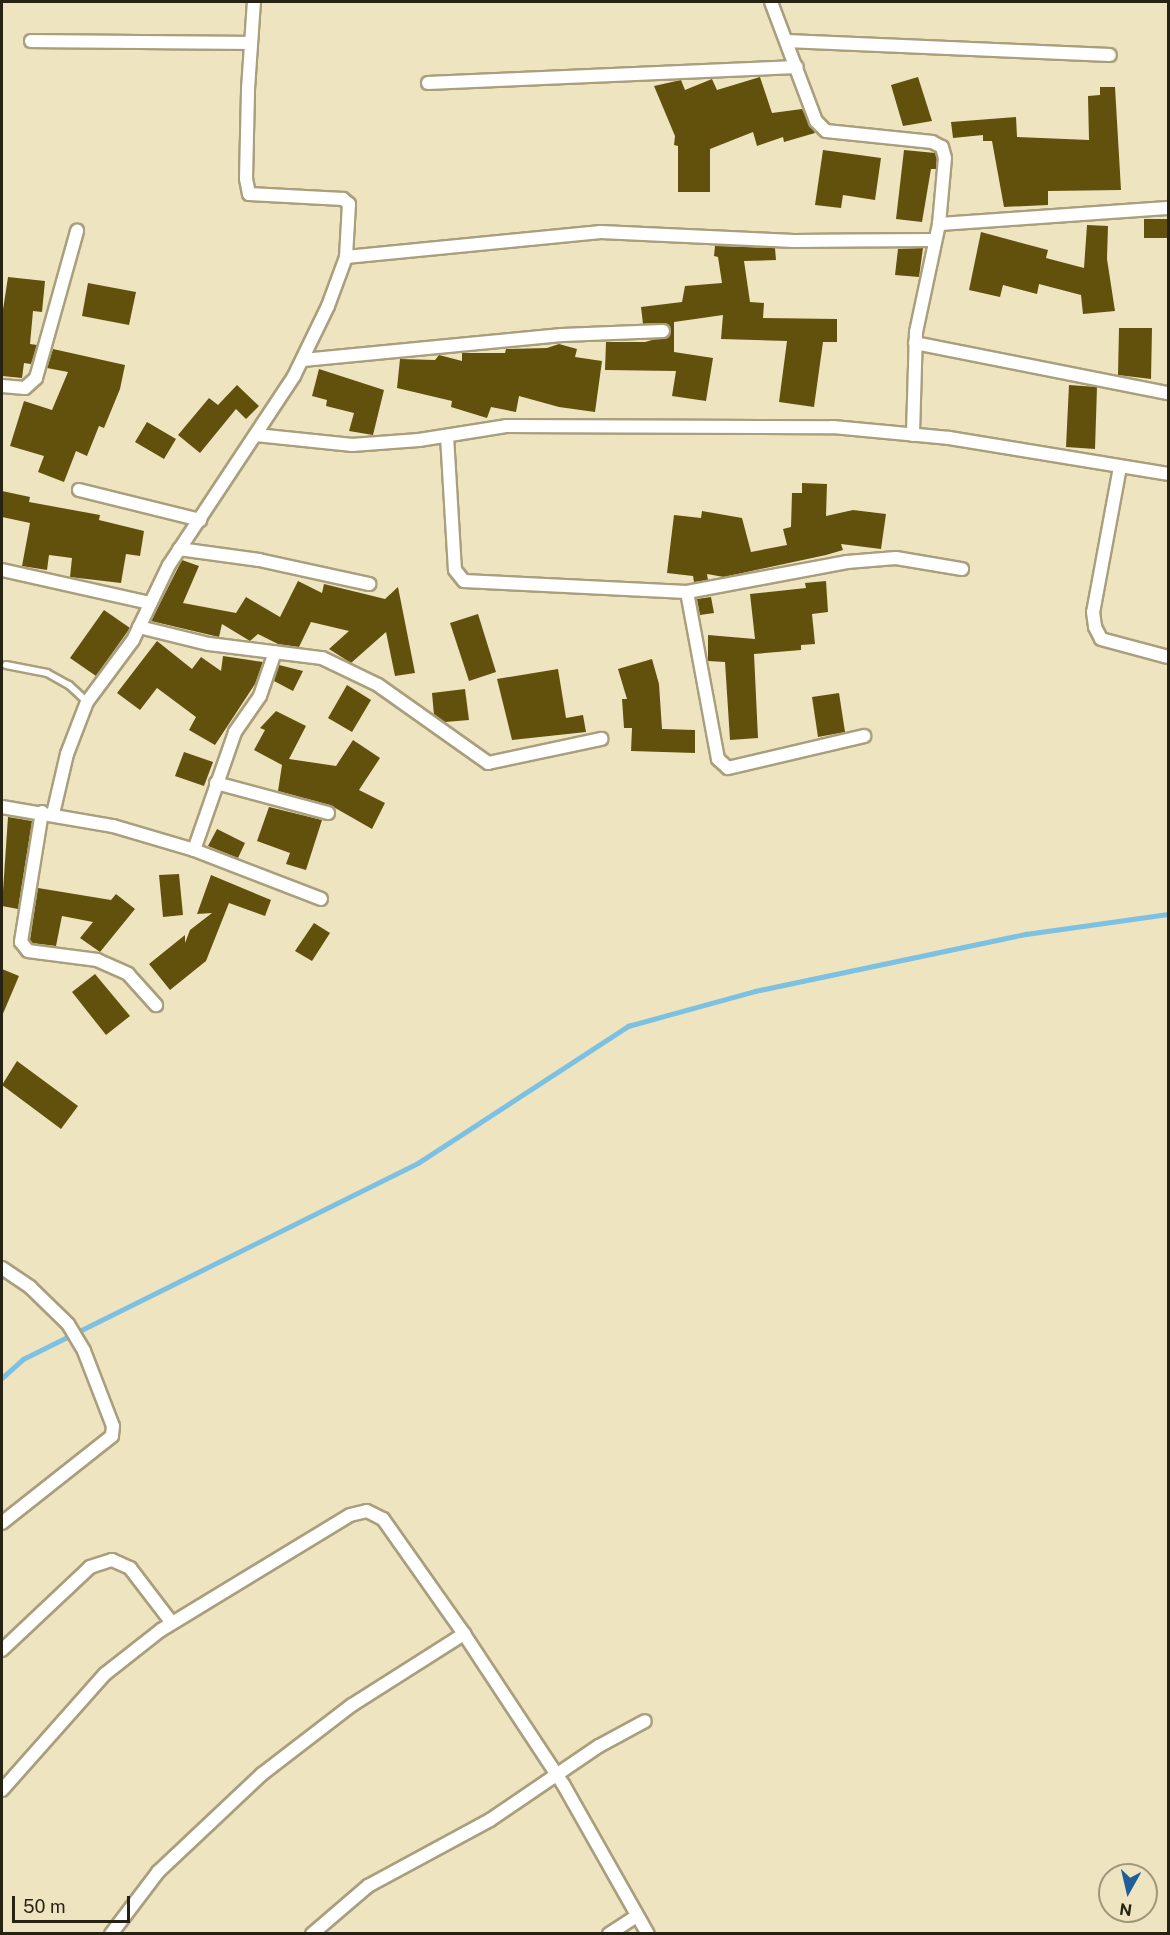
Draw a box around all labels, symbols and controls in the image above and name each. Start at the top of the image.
north arrow [1098,1863,1158,1923]
scale bar [15,1884,134,1922]
text: 50 m [23,1896,66,1917]
text: N [1118,1899,1133,1920]

